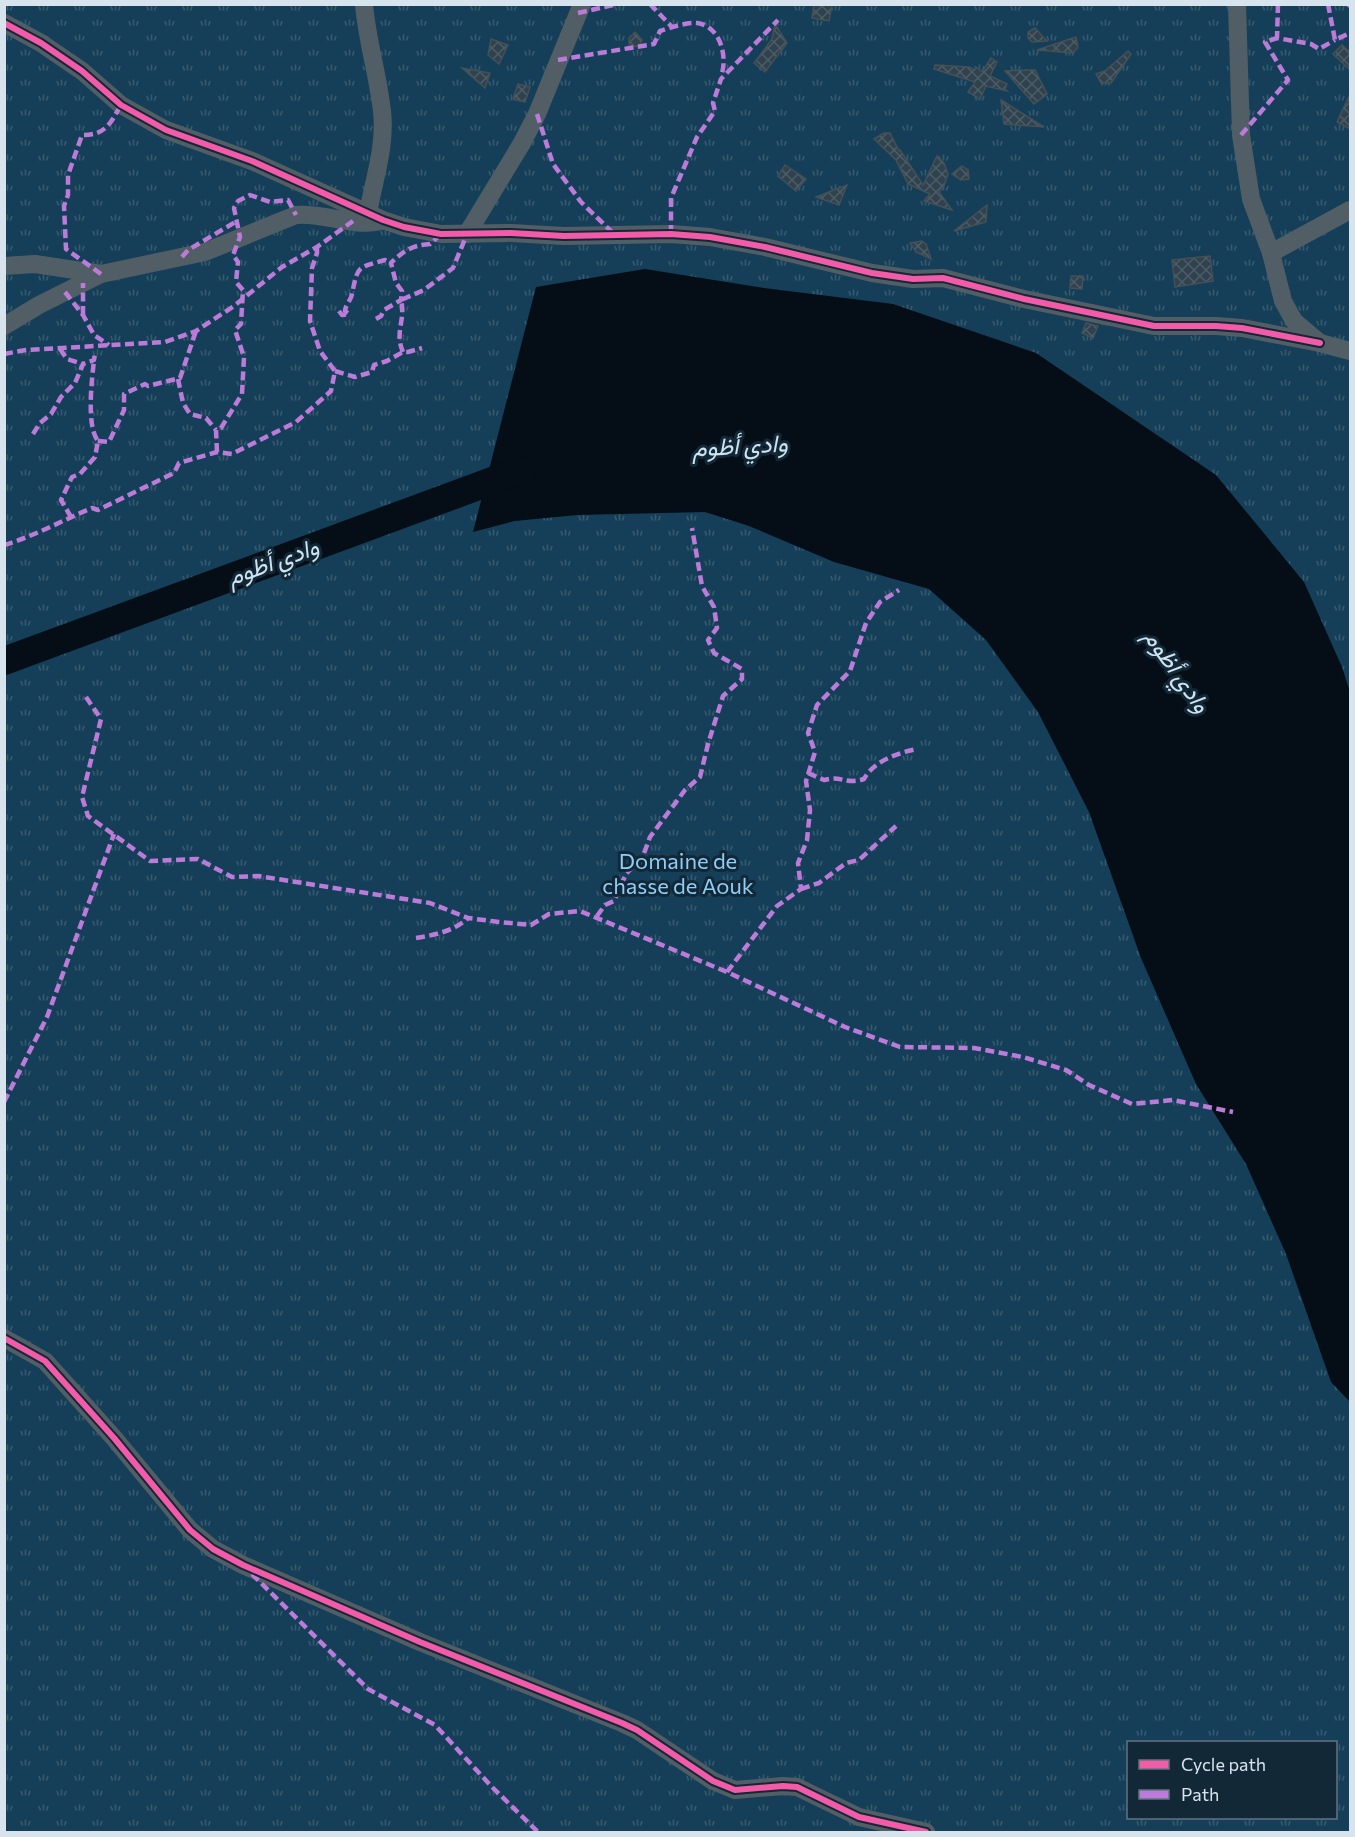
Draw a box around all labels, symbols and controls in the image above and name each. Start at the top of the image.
water label: وادي أظوم [691,428,789,468]
water label: وادي أظوم [222,531,325,597]
water label: وادي أظوم [1134,622,1218,721]
park label: Domaine de chasse de Aouk [602,847,754,899]
legend [1127,1741,1337,1819]
text: Cycle path [1181,1753,1266,1775]
text: Path [1181,1783,1219,1805]

